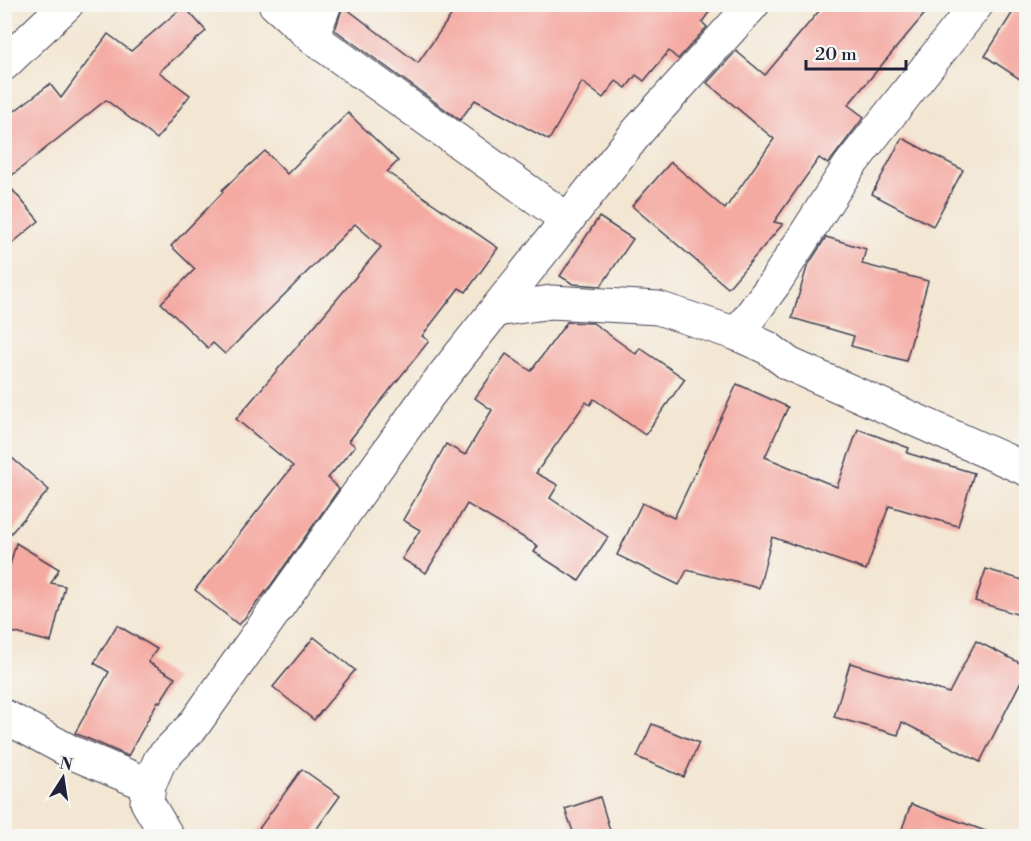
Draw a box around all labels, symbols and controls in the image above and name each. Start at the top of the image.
scale bar [806,33,906,71]
text: 20 m [815,43,857,66]
north arrow [33,748,93,808]
text: N [58,753,75,775]

